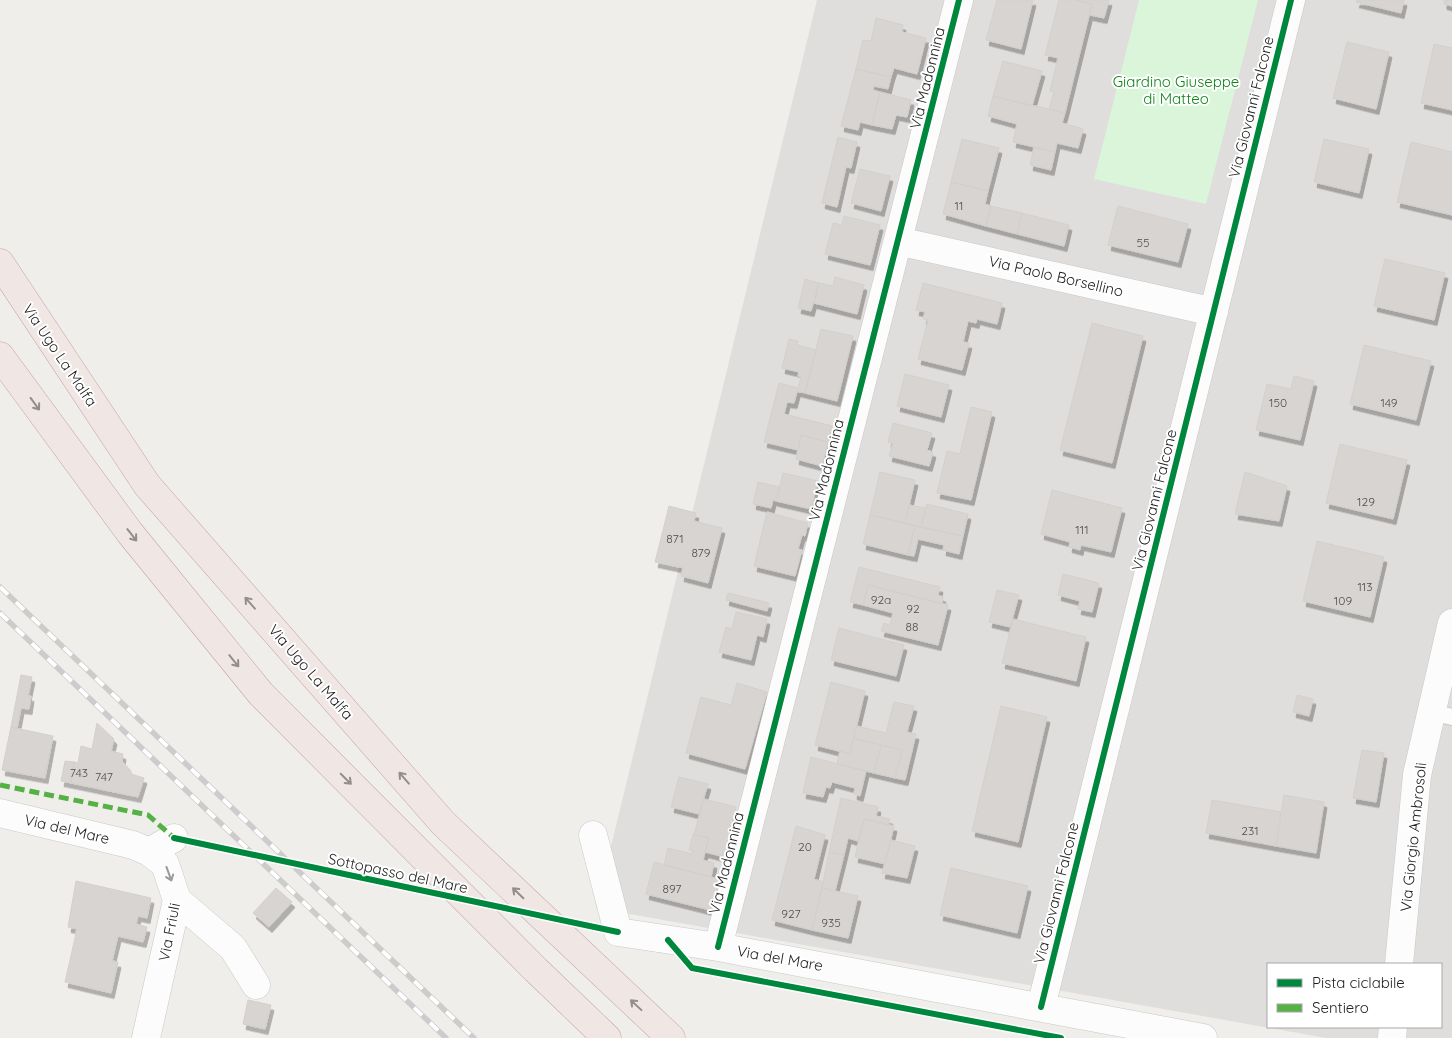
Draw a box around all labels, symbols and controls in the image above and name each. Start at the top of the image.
street label: Via Madonnina [905,25,949,131]
street label: Via Giovanni Falcone [1224,34,1278,180]
park label: Giardino Giuseppe di Matteo [1113,72,1239,108]
house number: 11 [955,198,963,213]
house number: 55 [1136,235,1150,250]
street label: Via Paolo Borsellino [987,251,1125,301]
street label: Via Ugo La Malfa [19,300,101,410]
house number: 150 [1269,395,1287,410]
house number: 149 [1380,395,1398,410]
one-way arrow [30,397,40,411]
street label: Via Madonnina [804,417,848,523]
street label: Via Giovanni Falcone [1127,427,1181,573]
house number: 129 [1357,494,1375,509]
house number: 111 [1075,522,1089,537]
one-way arrow [126,528,137,541]
house number: 871 [666,531,684,546]
house number: 879 [692,545,711,560]
house number: 113 [1357,579,1373,594]
house number: 92a [871,592,891,607]
house number: 109 [1334,593,1352,608]
one-way arrow [245,597,256,610]
house number: 92 [906,601,920,616]
house number: 88 [906,619,918,634]
street label: Via Ugo La Malfa [265,621,357,723]
one-way arrow [229,654,240,667]
street label: Via Giorgio Ambrosoli [1396,761,1430,913]
house number: 743 [70,765,88,780]
house number: 747 [95,769,113,784]
one-way arrow [398,771,409,784]
one-way arrow [340,773,352,785]
street label: Via del Mare [23,810,111,848]
street label: Via Madonnina [704,810,748,916]
street label: Via Giovanni Falcone [1029,820,1083,966]
house number: 231 [1241,823,1259,838]
house number: 20 [798,839,812,854]
street label: Sottopasso del Mare [326,849,470,897]
one-way arrow [165,866,174,882]
house number: 897 [663,881,681,896]
one-way arrow [511,887,524,899]
street label: Via Friuli [154,901,184,963]
house number: 927 [781,906,801,921]
house number: 935 [821,915,841,930]
street label: Via del Mare [736,941,824,975]
legend [1267,963,1442,1028]
text: Pista ciclabile [1312,973,1405,992]
text: Sentiero [1312,998,1369,1017]
one-way arrow [629,999,642,1011]

